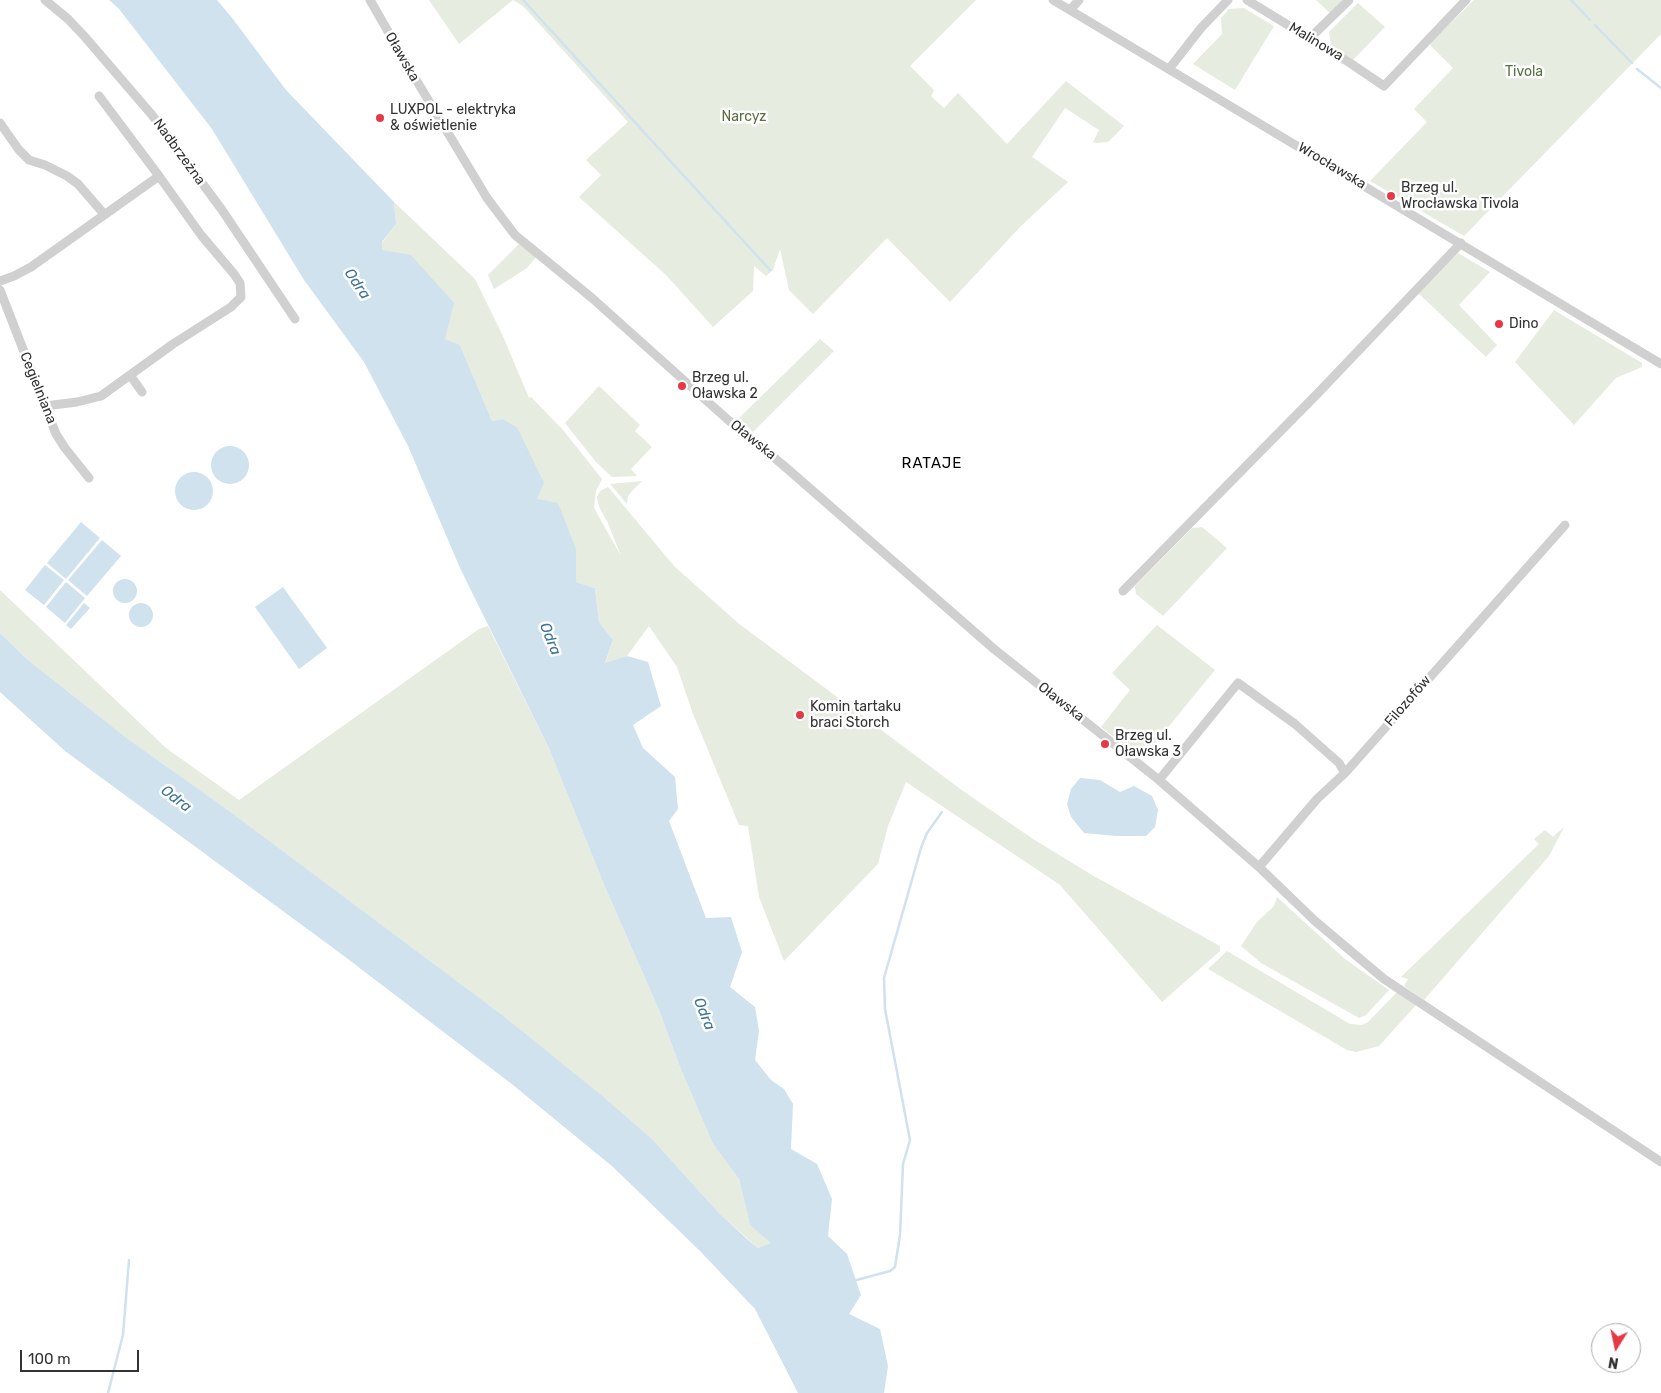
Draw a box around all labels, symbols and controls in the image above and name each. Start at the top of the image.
street label: Malinowa [1286,19,1346,65]
street label: Oławska [381,29,423,85]
park label: Tivola [1505,64,1543,80]
place label: LUXPOL - elektryka & oświetlenie [390,102,516,134]
park label: Narcyz [722,109,766,125]
marker: LUXPOL - elektryka & oświetlenie [374,112,386,124]
street label: Nadbrzeżna [149,116,209,188]
street label: Wrocławska [1295,139,1369,193]
place label: Brzeg ul. Wrocławska Tivola [1401,180,1519,212]
marker: Brzeg ul. Wrocławska Tivola [1385,190,1397,202]
water label: Odra [340,265,374,303]
place label: Dino [1509,316,1539,332]
marker: Dino [1493,318,1505,330]
street label: Cegielniana [16,350,60,426]
place label: Brzeg ul. Oławska 2 [692,370,758,402]
marker: Brzeg ul. Oławska 2 [676,380,688,392]
street label: Oławska [727,416,779,464]
district label: RATAJE [901,455,963,473]
water label: Odra [535,620,565,658]
street label: Filozofów [1381,672,1435,730]
street label: Oławska [1035,679,1087,725]
place label: Komin tartaku braci Storch [810,699,901,732]
marker: Komin tartaku braci Storch [794,709,806,721]
place label: Brzeg ul. Oławska 3 [1115,728,1181,760]
marker: Brzeg ul. Oławska 3 [1099,738,1111,750]
water label: Odra [157,782,195,816]
water label: Odra [689,995,719,1033]
north arrow [1591,1323,1641,1373]
scale bar [22,1340,141,1372]
text: 100 m [28,1350,70,1368]
text: N [1607,1353,1620,1372]

